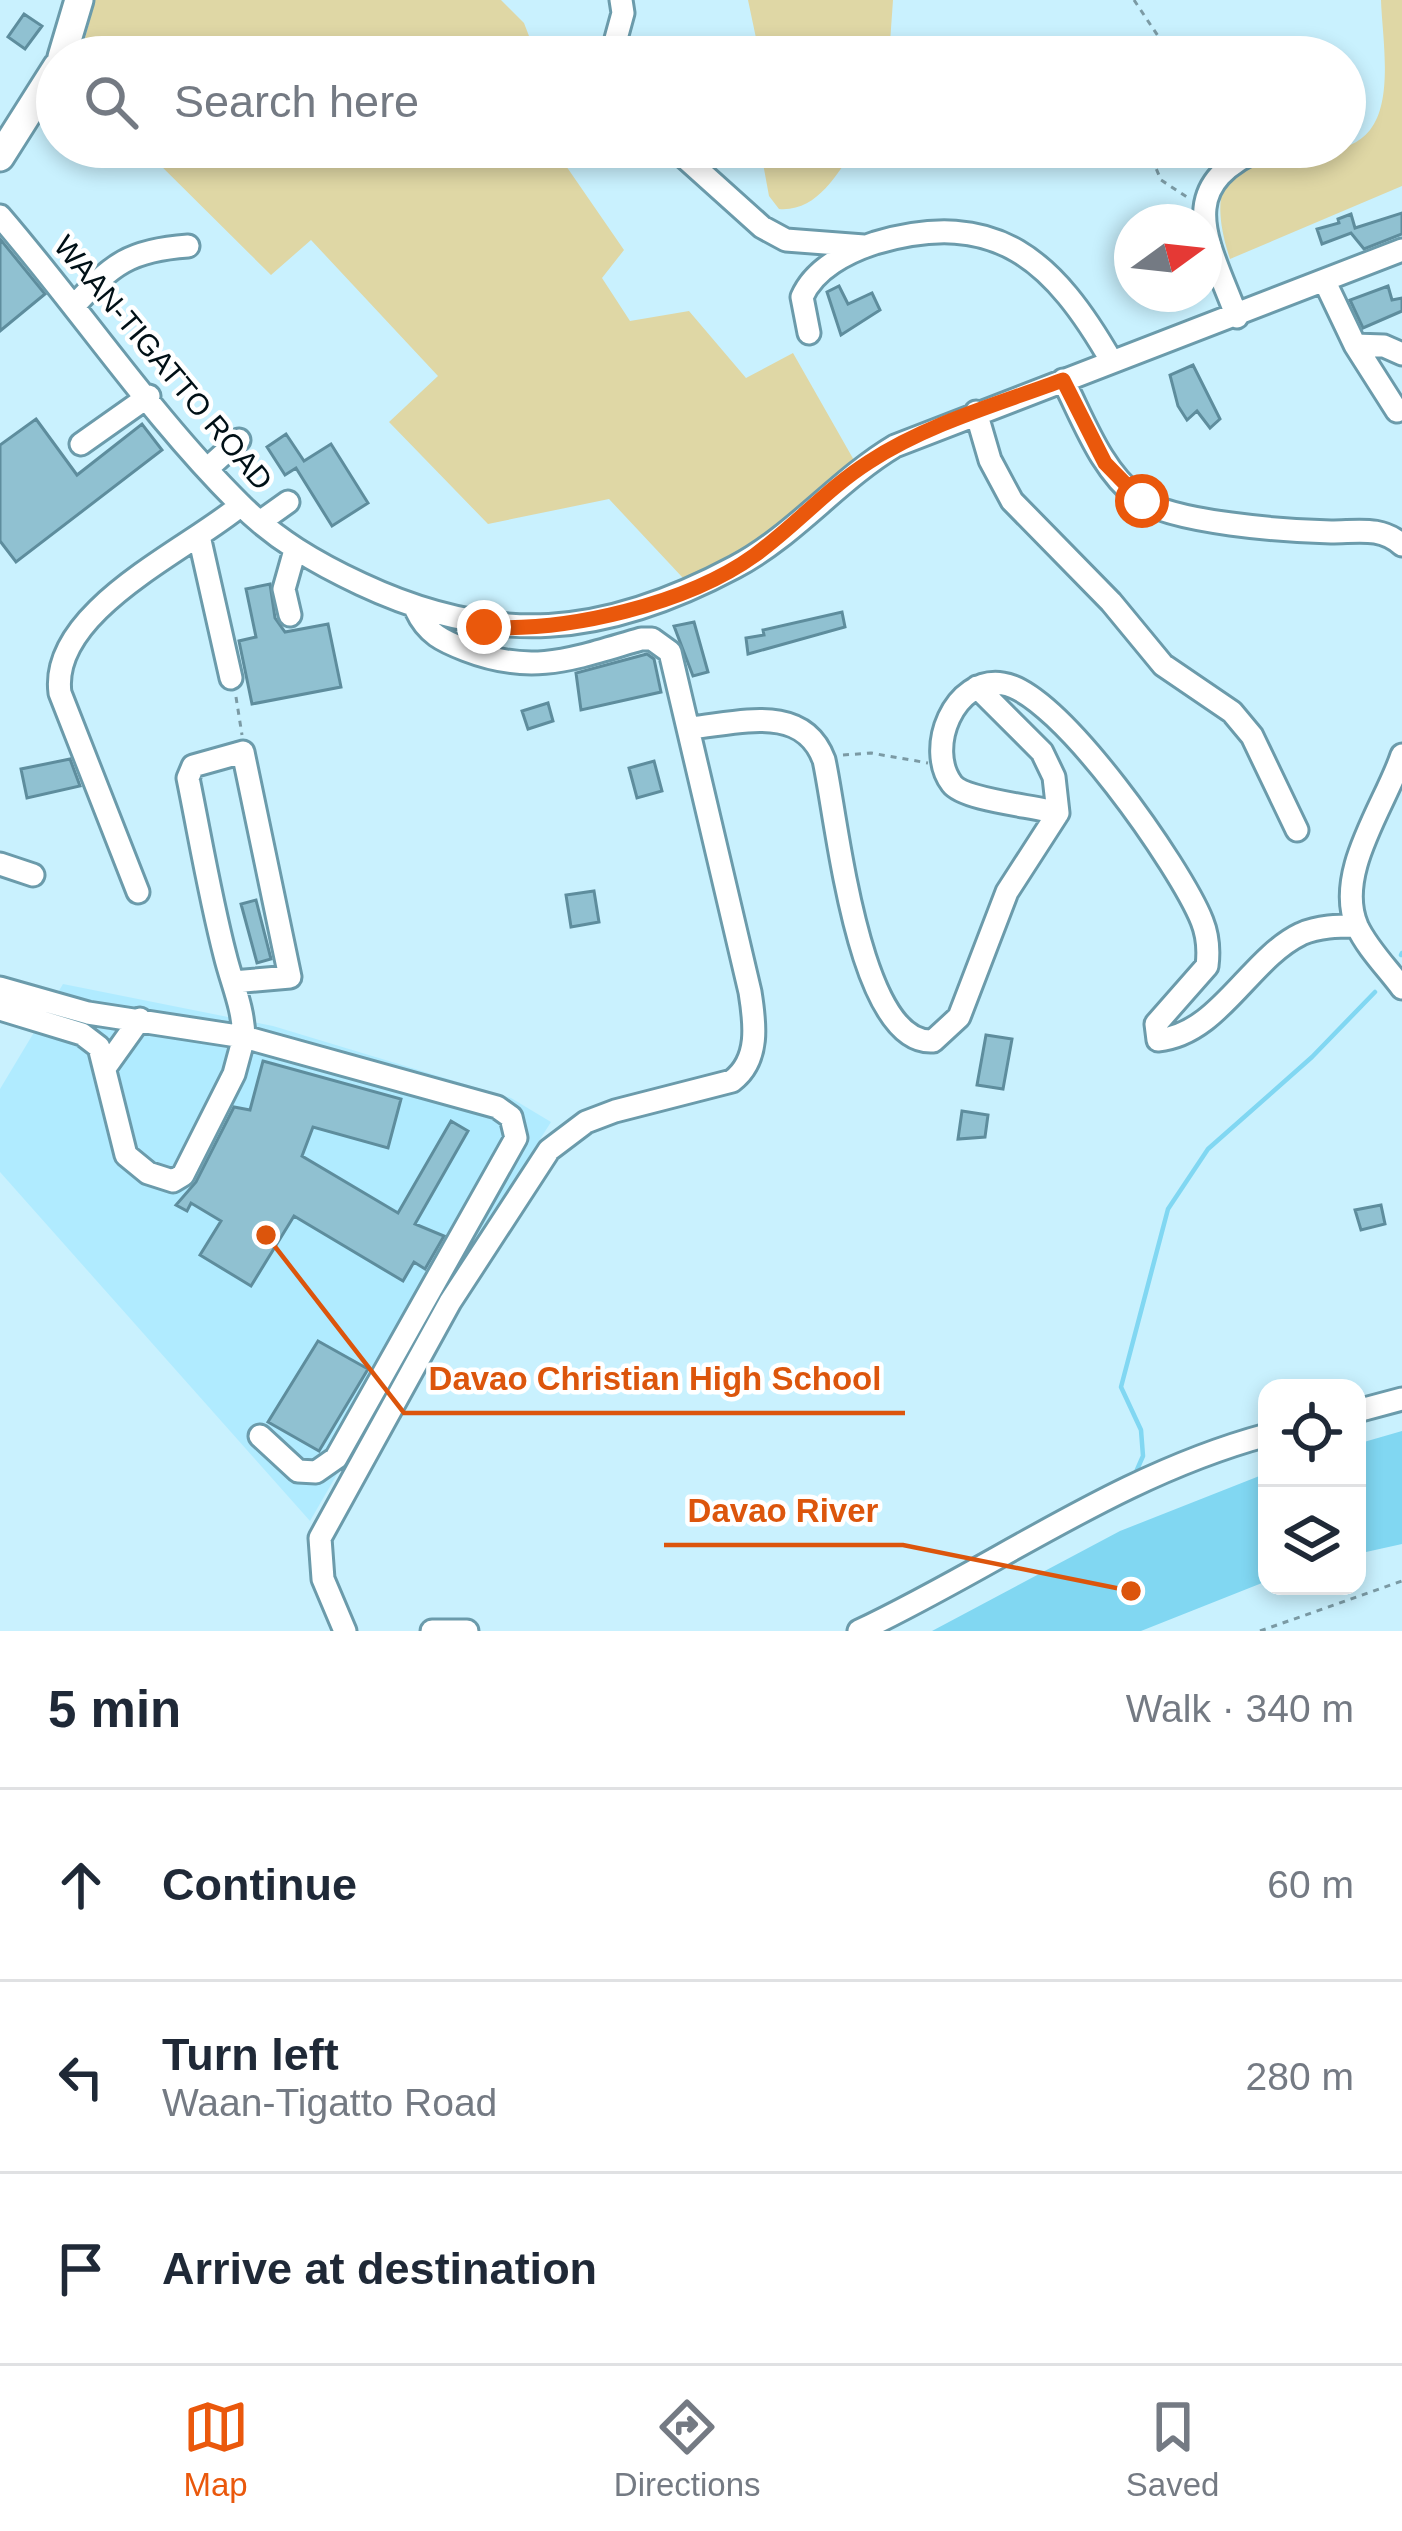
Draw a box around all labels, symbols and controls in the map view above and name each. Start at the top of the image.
search box [36,36,1366,168]
icon: search [78,69,144,135]
text: Search here [174,76,419,127]
north arrow [1114,204,1222,312]
street label: WAAN-TIGATTO ROAD [48,229,279,496]
route start [1115,474,1169,528]
route end [457,600,511,654]
callout: Davao Christian High School [404,1344,905,1413]
text: Davao Christian High School [429,1360,881,1397]
map controls [1258,1379,1366,1595]
button: locate [1258,1379,1366,1487]
callout: Davao River [664,1476,903,1545]
button: layers [1258,1487,1366,1595]
text: Davao River [688,1492,879,1529]
text: 5 min [48,1681,181,1738]
text: Walk · 340 m [1126,1687,1354,1730]
icon: ahead [48,1852,114,1918]
text: Continue [162,1859,357,1910]
text: 60 m [1267,1863,1354,1906]
text: Turn left [162,2029,339,2080]
icon: left [48,2044,114,2110]
text: 280 m [1246,2055,1354,2098]
text: Waan-Tigatto Road [162,2081,497,2124]
icon: arrive [48,2236,114,2302]
text: Arrive at destination [162,2243,597,2294]
tab: Map [183,2394,249,2504]
tab: Directions [614,2394,761,2504]
tab: Saved [1126,2394,1219,2504]

